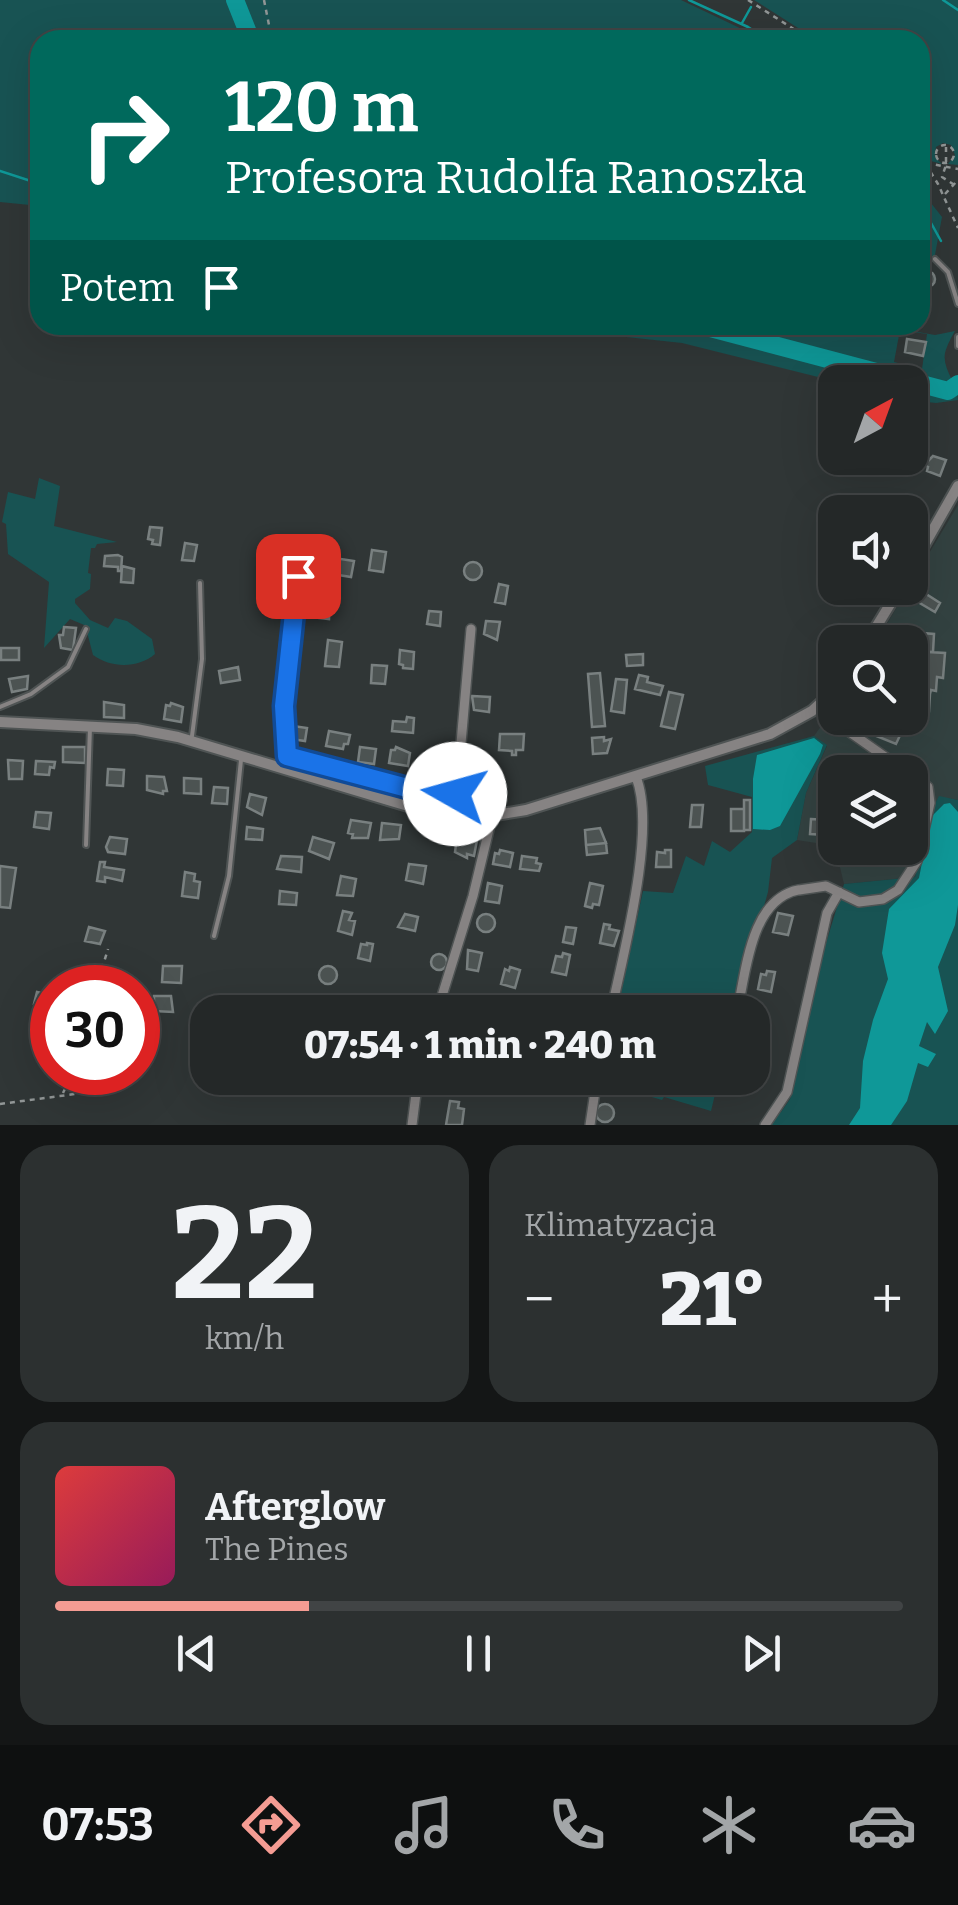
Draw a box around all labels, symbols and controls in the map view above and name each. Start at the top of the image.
text: 120 m [225,66,418,150]
icon: right [60,70,190,200]
text: Profesora Rudolfa Ranoszka [225,151,806,205]
icon: arrive [194,260,249,315]
text: Potem [60,265,174,311]
north arrow [818,365,928,475]
map controls [818,365,928,865]
button: sound [818,495,928,605]
pin [256,534,341,619]
icon: arrive [271,549,326,604]
button: search [818,625,928,735]
position arrow [403,742,507,846]
button: layers [818,755,928,865]
speed limit sign: 30 [30,965,160,1095]
text: 07:54 · 1 min · 240 m [304,1022,656,1068]
text: 22 [171,1176,318,1332]
text: Klimatyzacja [524,1206,716,1244]
text: 21° [660,1255,766,1345]
text: − [524,1267,554,1333]
text: + [872,1267,903,1333]
text: km/h [205,1319,284,1357]
text: Afterglow [205,1484,385,1530]
text: The Pines [205,1530,349,1568]
icon: previous [169,1626,224,1681]
icon: pause [451,1626,506,1681]
icon: next [734,1626,789,1681]
icon: directions [236,1790,306,1860]
icon: music [389,1790,459,1860]
icon: phone [542,1790,612,1860]
icon: climate [694,1790,764,1860]
icon: car [847,1790,917,1860]
text: 07:53 [41,1798,154,1852]

